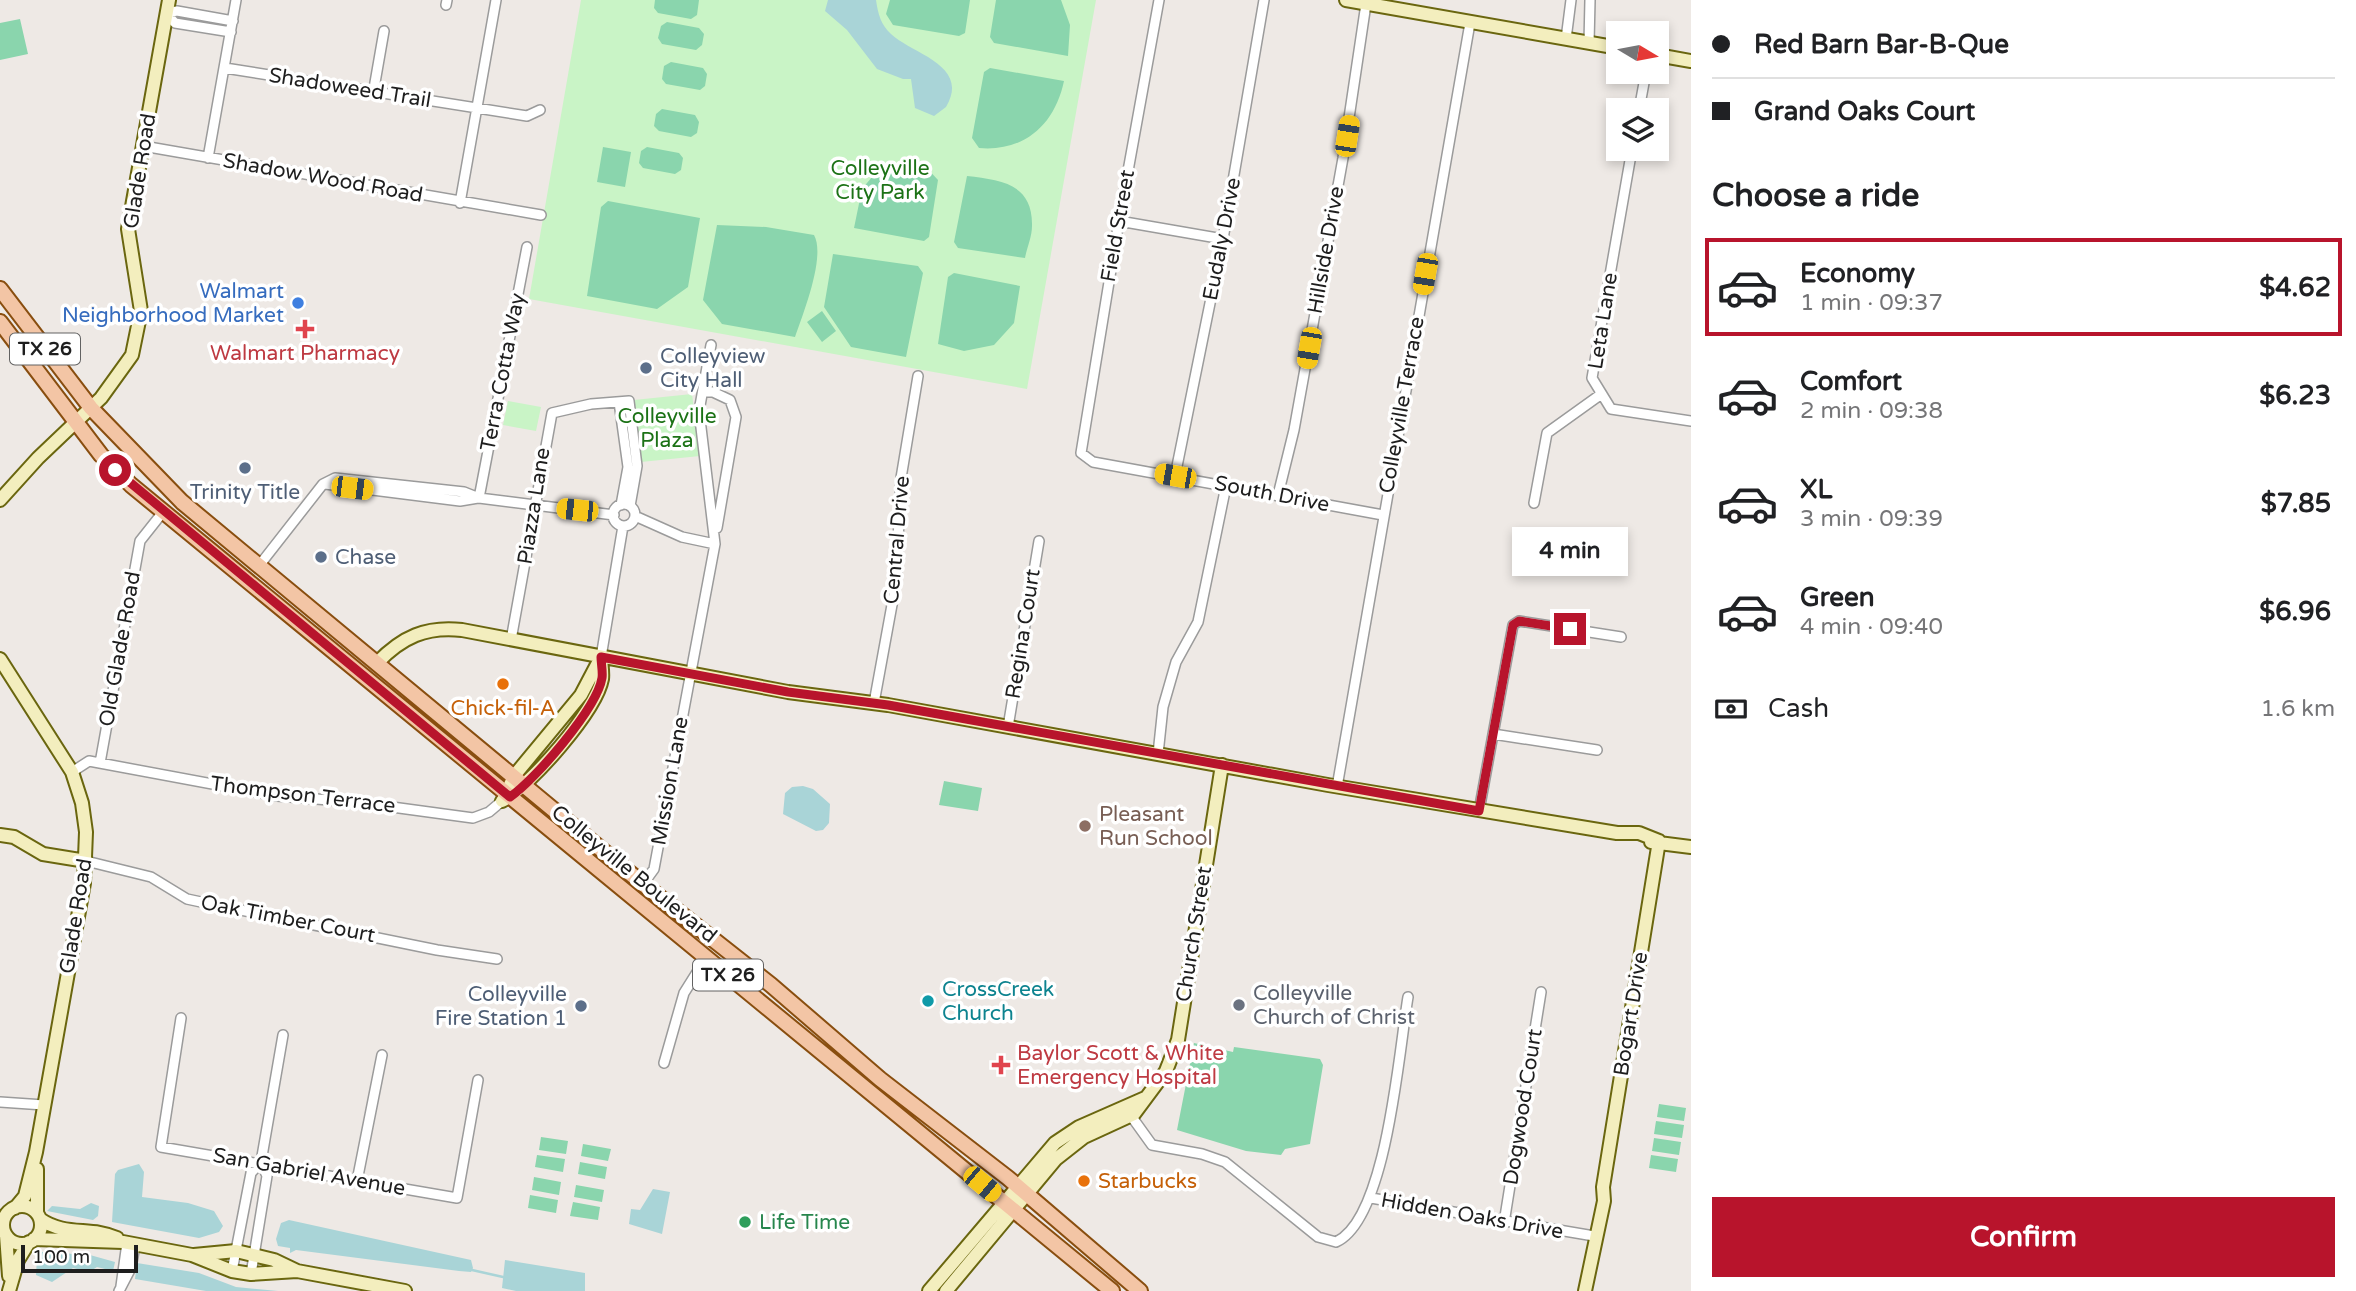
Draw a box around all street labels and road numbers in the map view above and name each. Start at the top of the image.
street label: Shadoweed Trail [267,63,433,113]
street label: Glade Road [119,112,161,230]
street label: Shadow Wood Road [221,148,425,208]
street label: Field Street [1096,168,1140,284]
street label: Eudaly Drive [1198,175,1246,303]
street label: Hillside Drive [1302,184,1350,316]
street label: Leta Lane [1583,271,1623,371]
street label: Terra Cotta Way [475,291,531,453]
street label: Colleyville Terrace [1374,315,1430,495]
road number: TX 26 [10,334,80,364]
street label: Piazza Lane [512,446,556,566]
street label: South Drive [1212,471,1332,517]
street label: Central Drive [879,475,915,605]
street label: Regina Court [1000,567,1046,701]
street label: Old Glade Road [94,569,146,729]
street label: Mission Lane [646,715,694,847]
street label: Thompson Terrace [209,771,397,819]
street label: Colleyville Boulevard [546,800,722,948]
street label: Glade Road [55,857,97,975]
street label: Church Street [1171,864,1217,1004]
street label: Oak Timber Court [199,890,377,948]
street label: Bogart Drive [1609,950,1653,1078]
road number: TX 26 [693,959,763,990]
street label: Dogwood Court [1498,1027,1548,1187]
street label: San Gabriel Avenue [211,1143,407,1201]
street label: Hidden Oaks Drive [1379,1188,1565,1244]

